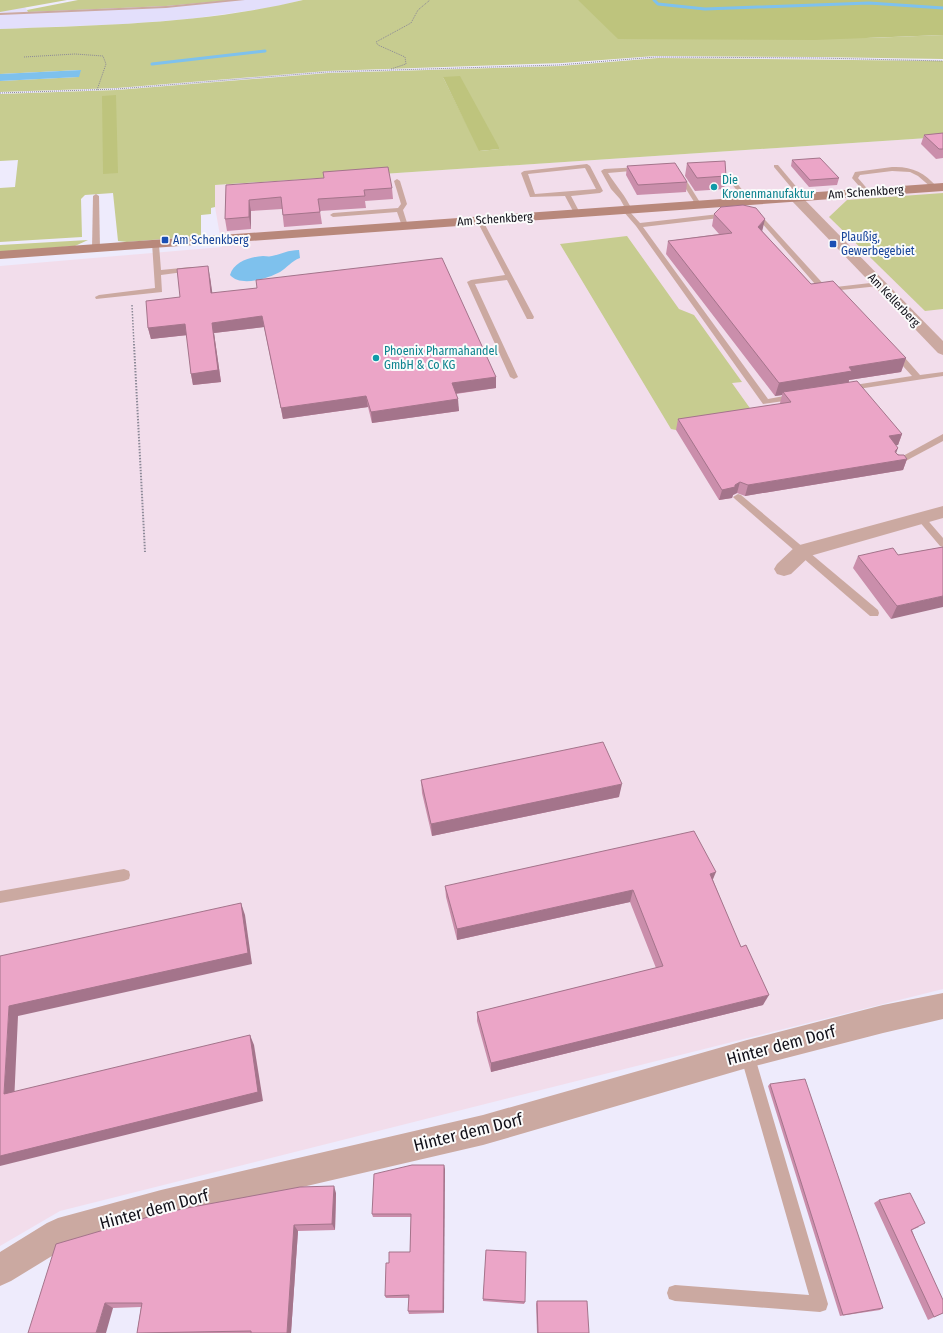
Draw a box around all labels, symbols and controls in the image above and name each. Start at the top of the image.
place label: Die Kronenmanufaktur [722,173,815,201]
marker: Die Kronenmanufaktur [709,182,719,192]
street label: Am Schenkberg [828,182,905,202]
street label: Am Schenkberg [457,209,534,229]
place label: Plaußig, Gewerbegebiet [841,230,915,258]
place label: Am Schenkberg [173,233,249,247]
marker: Am Schenkberg [160,235,170,245]
marker: Plaußig, Gewerbegebiet [828,239,838,249]
street label: Am Kellerberg [865,270,923,330]
place label: Phoenix Pharmahandel GmbH & Co KG [384,344,498,372]
marker: Phoenix Pharmahandel GmbH & Co KG [371,353,381,363]
street label: Hinter dem Dorf [724,1020,840,1070]
street label: Hinter dem Dorf [411,1108,527,1156]
street label: Hinter dem Dorf [97,1184,213,1234]

